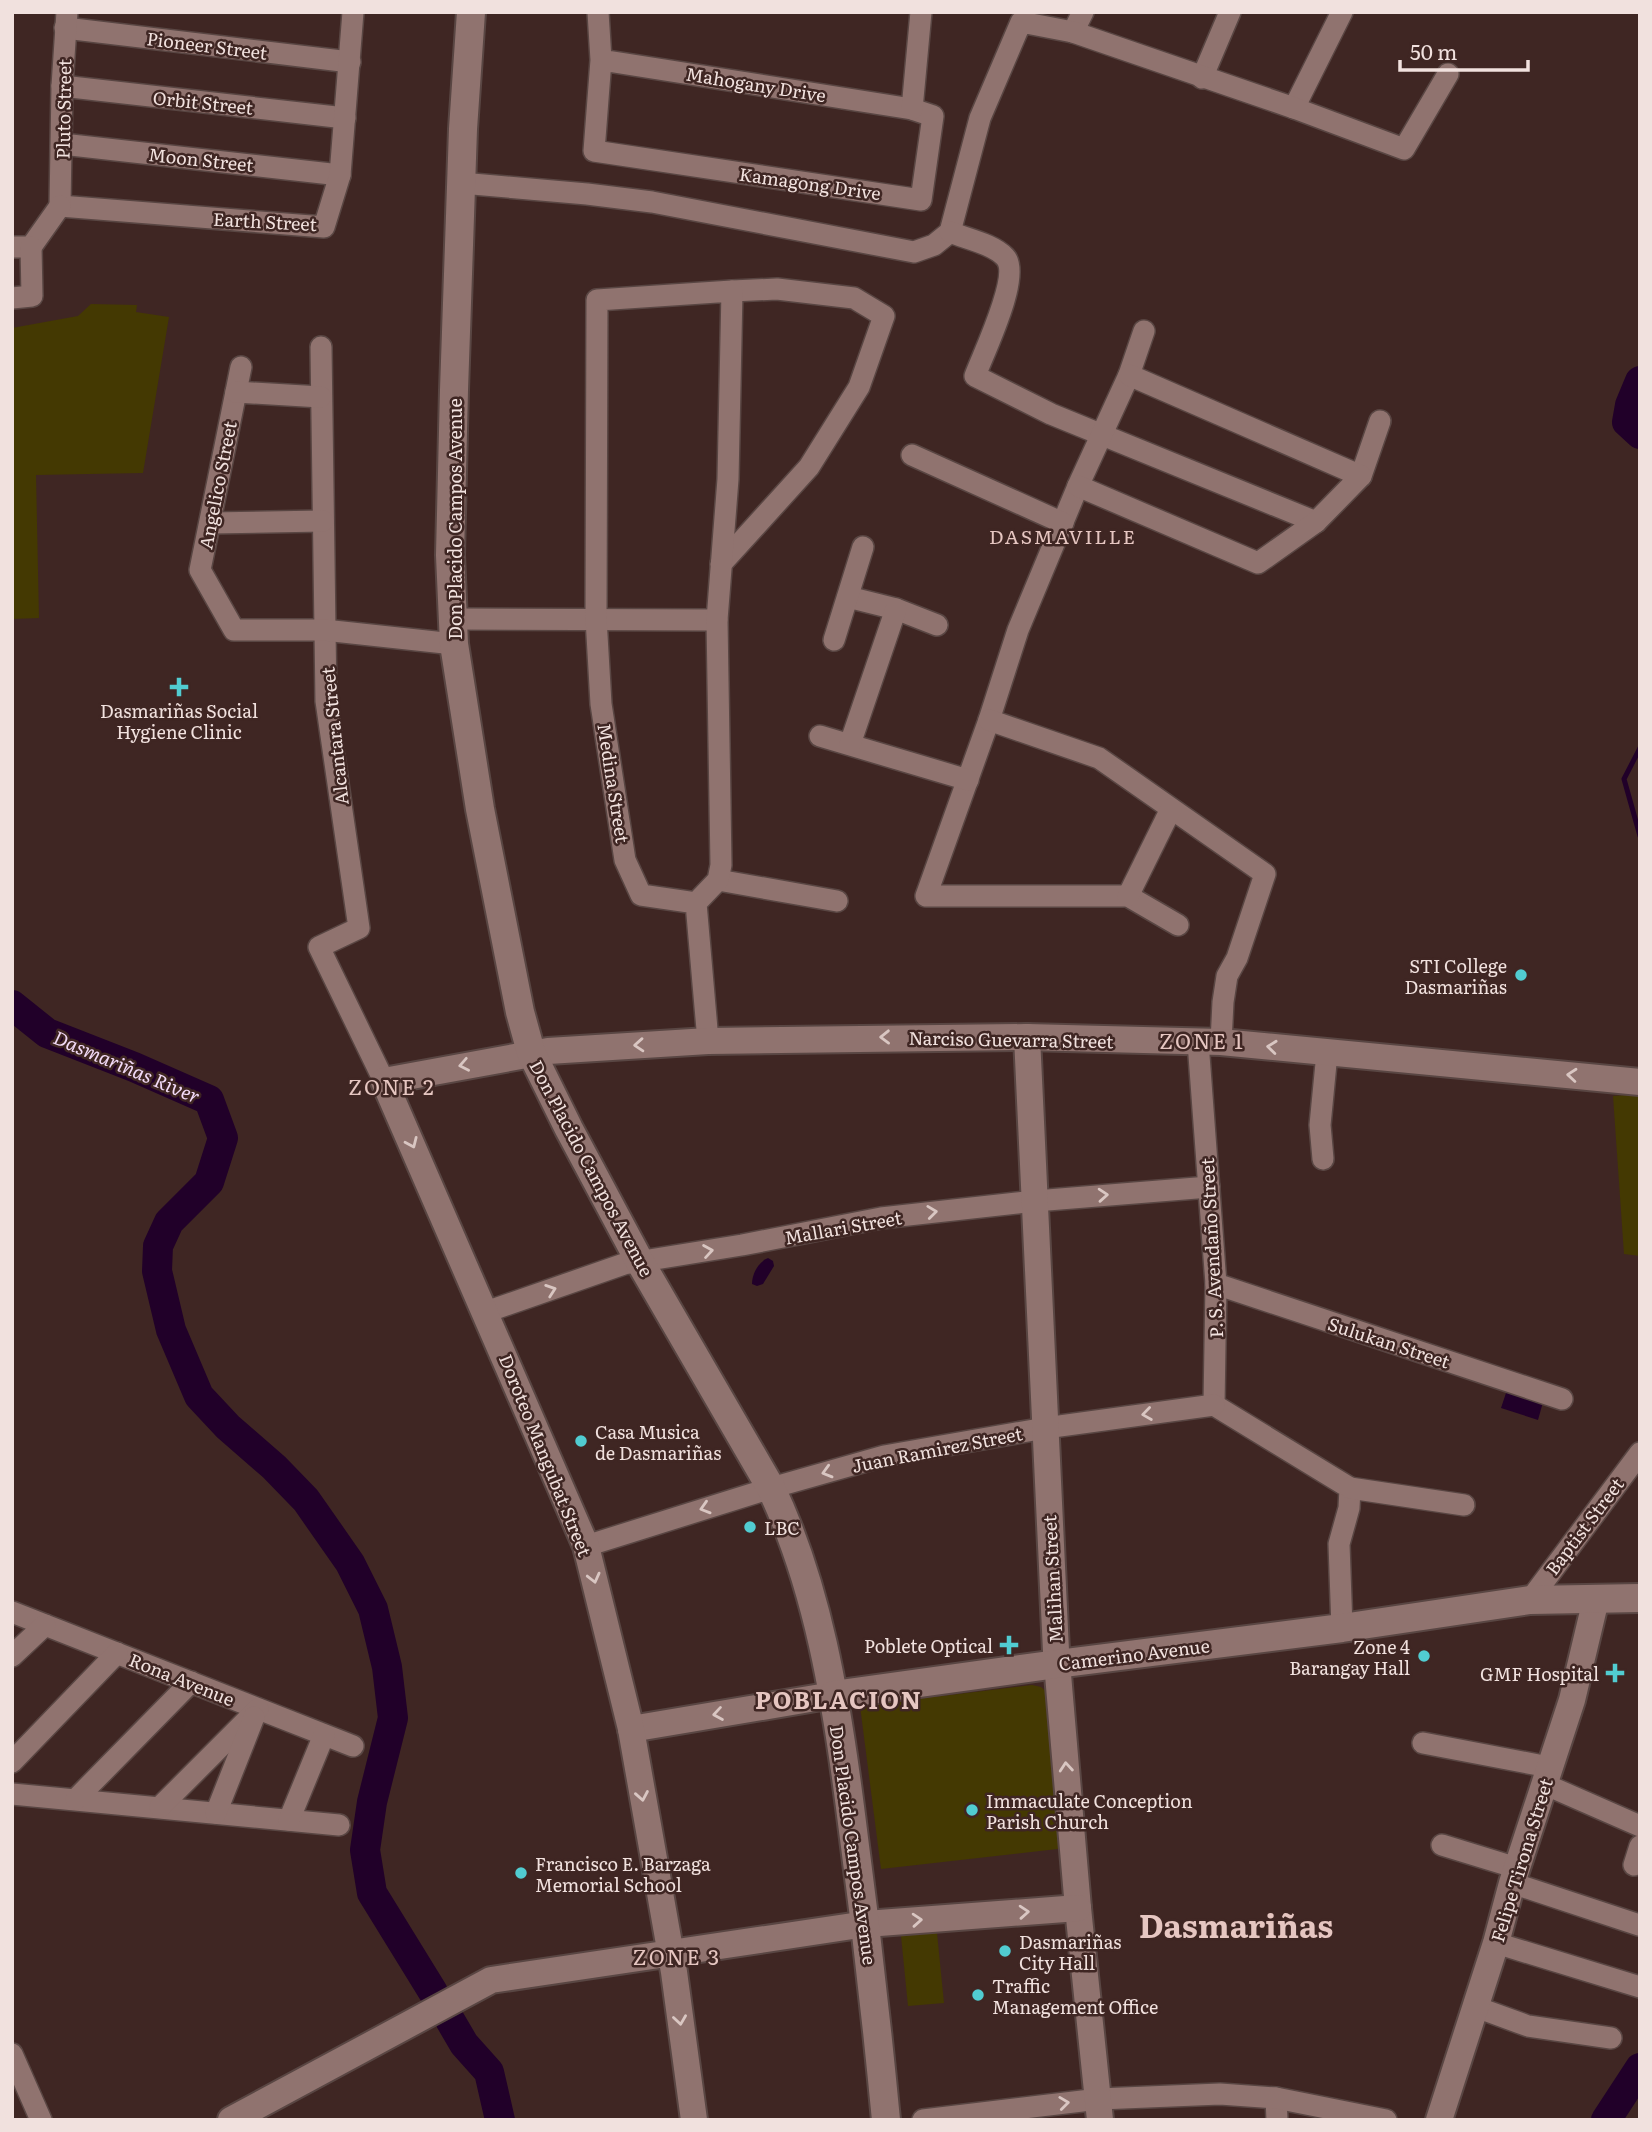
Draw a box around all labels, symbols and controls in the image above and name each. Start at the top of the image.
street label: Pioneer Street [145,24,269,66]
scale bar [1400,28,1528,72]
text: 50 m [1410,35,1457,66]
street label: Pluto Street [49,58,77,159]
street label: Mahogany Drive [684,60,828,108]
street label: Orbit Street [152,83,255,121]
street label: Moon Street [147,140,256,178]
street label: Kamagong Drive [737,160,883,206]
street label: Earth Street [212,205,318,237]
street label: Don Placido Campos Avenue [441,398,468,640]
street label: Angelico Street [191,418,243,551]
district label: DASMAVILLE [989,522,1137,550]
street label: Alcantara Street [313,665,355,806]
marker: Dasmariñas Social Hygiene Clinic [169,677,189,697]
place label: Dasmariñas Social Hygiene Clinic [100,697,258,745]
street label: Medina Street [591,721,637,845]
place label: STI College Dasmariñas [1405,952,1507,1000]
marker: STI College Dasmariñas [1513,967,1529,983]
water label: Dasmariñas River [49,1022,205,1110]
street label: Narciso Guevarra Street [908,1024,1114,1054]
district label: ZONE 1 [1159,1024,1245,1055]
one-way arrow [880,1030,891,1045]
one-way arrow [634,1037,645,1052]
one-way arrow [1266,1040,1277,1055]
street label: Don Placido Campos Avenue [523,1055,661,1281]
one-way arrow [458,1057,470,1072]
one-way arrow [1566,1068,1577,1083]
district label: ZONE 2 [348,1070,436,1101]
one-way arrow [404,1136,418,1148]
street label: P. S. Avendaño Street [1193,1157,1229,1339]
one-way arrow [1097,1188,1108,1203]
street label: Mallari Street [782,1203,904,1251]
one-way arrow [926,1205,938,1220]
one-way arrow [702,1244,714,1259]
one-way arrow [544,1284,556,1298]
street label: Sulukan Street [1325,1310,1454,1375]
street label: Doroteo Mangubat Street [493,1350,599,1561]
one-way arrow [1141,1406,1153,1421]
place label: Casa Musica de Dasmariñas [595,1418,721,1466]
street label: Juan Ramirez Street [849,1419,1025,1479]
marker: Casa Musica de Dasmariñas [573,1433,589,1449]
one-way arrow [821,1463,833,1478]
street label: Baptist Street [1538,1471,1630,1580]
one-way arrow [700,1500,712,1515]
place label: LBC [764,1514,800,1541]
street label: Malihan Street [1035,1514,1069,1644]
marker: LBC [742,1519,758,1535]
one-way arrow [586,1572,600,1584]
street label: Camerino Avenue [1057,1631,1211,1677]
place label: Poblete Optical [864,1632,993,1659]
place label: Zone 4 Barangay Hall [1289,1633,1410,1681]
marker: Poblete Optical [999,1635,1019,1655]
street label: Rona Avenue [125,1646,239,1712]
marker: Zone 4 Barangay Hall [1416,1648,1432,1664]
place label: GMF Hospital [1480,1660,1599,1687]
marker: GMF Hospital [1605,1663,1625,1683]
district label: POBLACION [755,1681,923,1716]
one-way arrow [712,1706,723,1721]
street label: Don Placido Campos Avenue [824,1723,884,1967]
one-way arrow [1059,1761,1074,1772]
street label: Felipe Tirona Street [1483,1774,1559,1945]
place label: Immaculate Conception Parish Church [986,1787,1193,1835]
one-way arrow [634,1790,649,1802]
marker: Immaculate Conception Parish Church [964,1802,980,1818]
place label: Francisco E. Barzaga Memorial School [535,1850,711,1898]
marker: Francisco E. Barzaga Memorial School [513,1865,529,1881]
district label: Dasmariñas [1139,1900,1333,1948]
one-way arrow [1018,1905,1029,1920]
one-way arrow [912,1913,923,1928]
place label: Dasmariñas City Hall [1019,1928,1122,1976]
district label: ZONE 3 [633,1940,721,1971]
marker: Dasmariñas City Hall [997,1943,1013,1959]
place label: Traffic Management Office [992,1972,1158,2020]
marker: Traffic Management Office [970,1987,986,2003]
one-way arrow [673,2014,688,2026]
one-way arrow [1058,2096,1070,2111]

